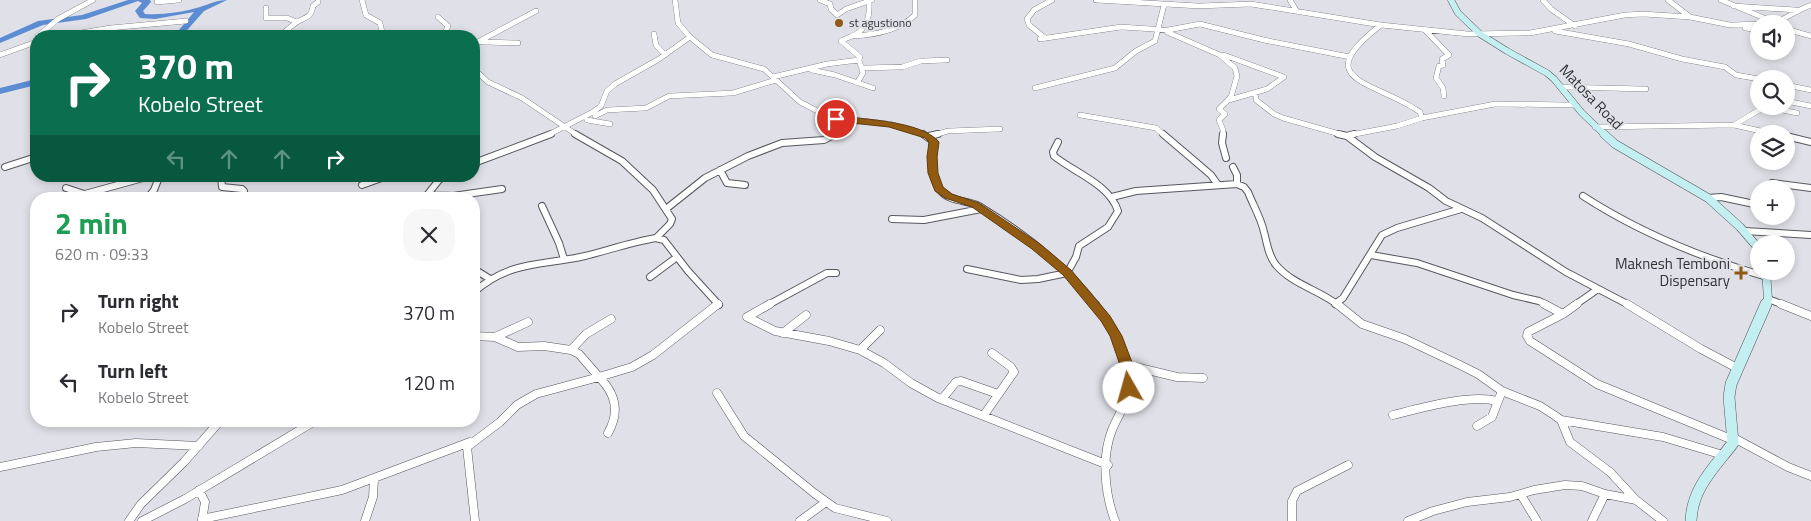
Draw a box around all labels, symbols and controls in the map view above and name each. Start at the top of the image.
place label: st agustiono [849,13,912,32]
map controls [1750,15,1795,280]
button: sound [1750,15,1795,60]
marker: st agustiono [833,17,845,29]
text: 370 m [138,39,234,93]
icon: right [55,50,120,115]
street label: Matosa Road [1554,59,1629,135]
button: search [1750,70,1795,115]
text: Kobelo Street [138,87,263,121]
pin [815,98,857,140]
icon: arrive [822,105,850,133]
button: layers [1750,125,1795,170]
icon: left [162,145,190,173]
icon: ahead [215,145,243,173]
icon: ahead [268,145,296,173]
icon: right [321,145,349,173]
button: + [1750,180,1795,225]
text: 2 min [55,200,128,246]
button: close [403,209,455,261]
button: − [1750,235,1795,280]
text: 620 m · 09:33 [55,242,149,266]
place label: Maknesh Temboni Dispensary [1615,252,1730,292]
marker: Maknesh Temboni Dispensary [1734,266,1748,280]
text: Turn right [98,286,179,315]
icon: right [55,298,83,326]
text: 370 m [403,298,455,327]
text: Kobelo Street [98,315,189,339]
text: Turn left [98,356,168,385]
position arrow [1102,361,1154,413]
icon: left [55,368,83,396]
text: 120 m [403,368,455,397]
text: Kobelo Street [98,385,189,409]

